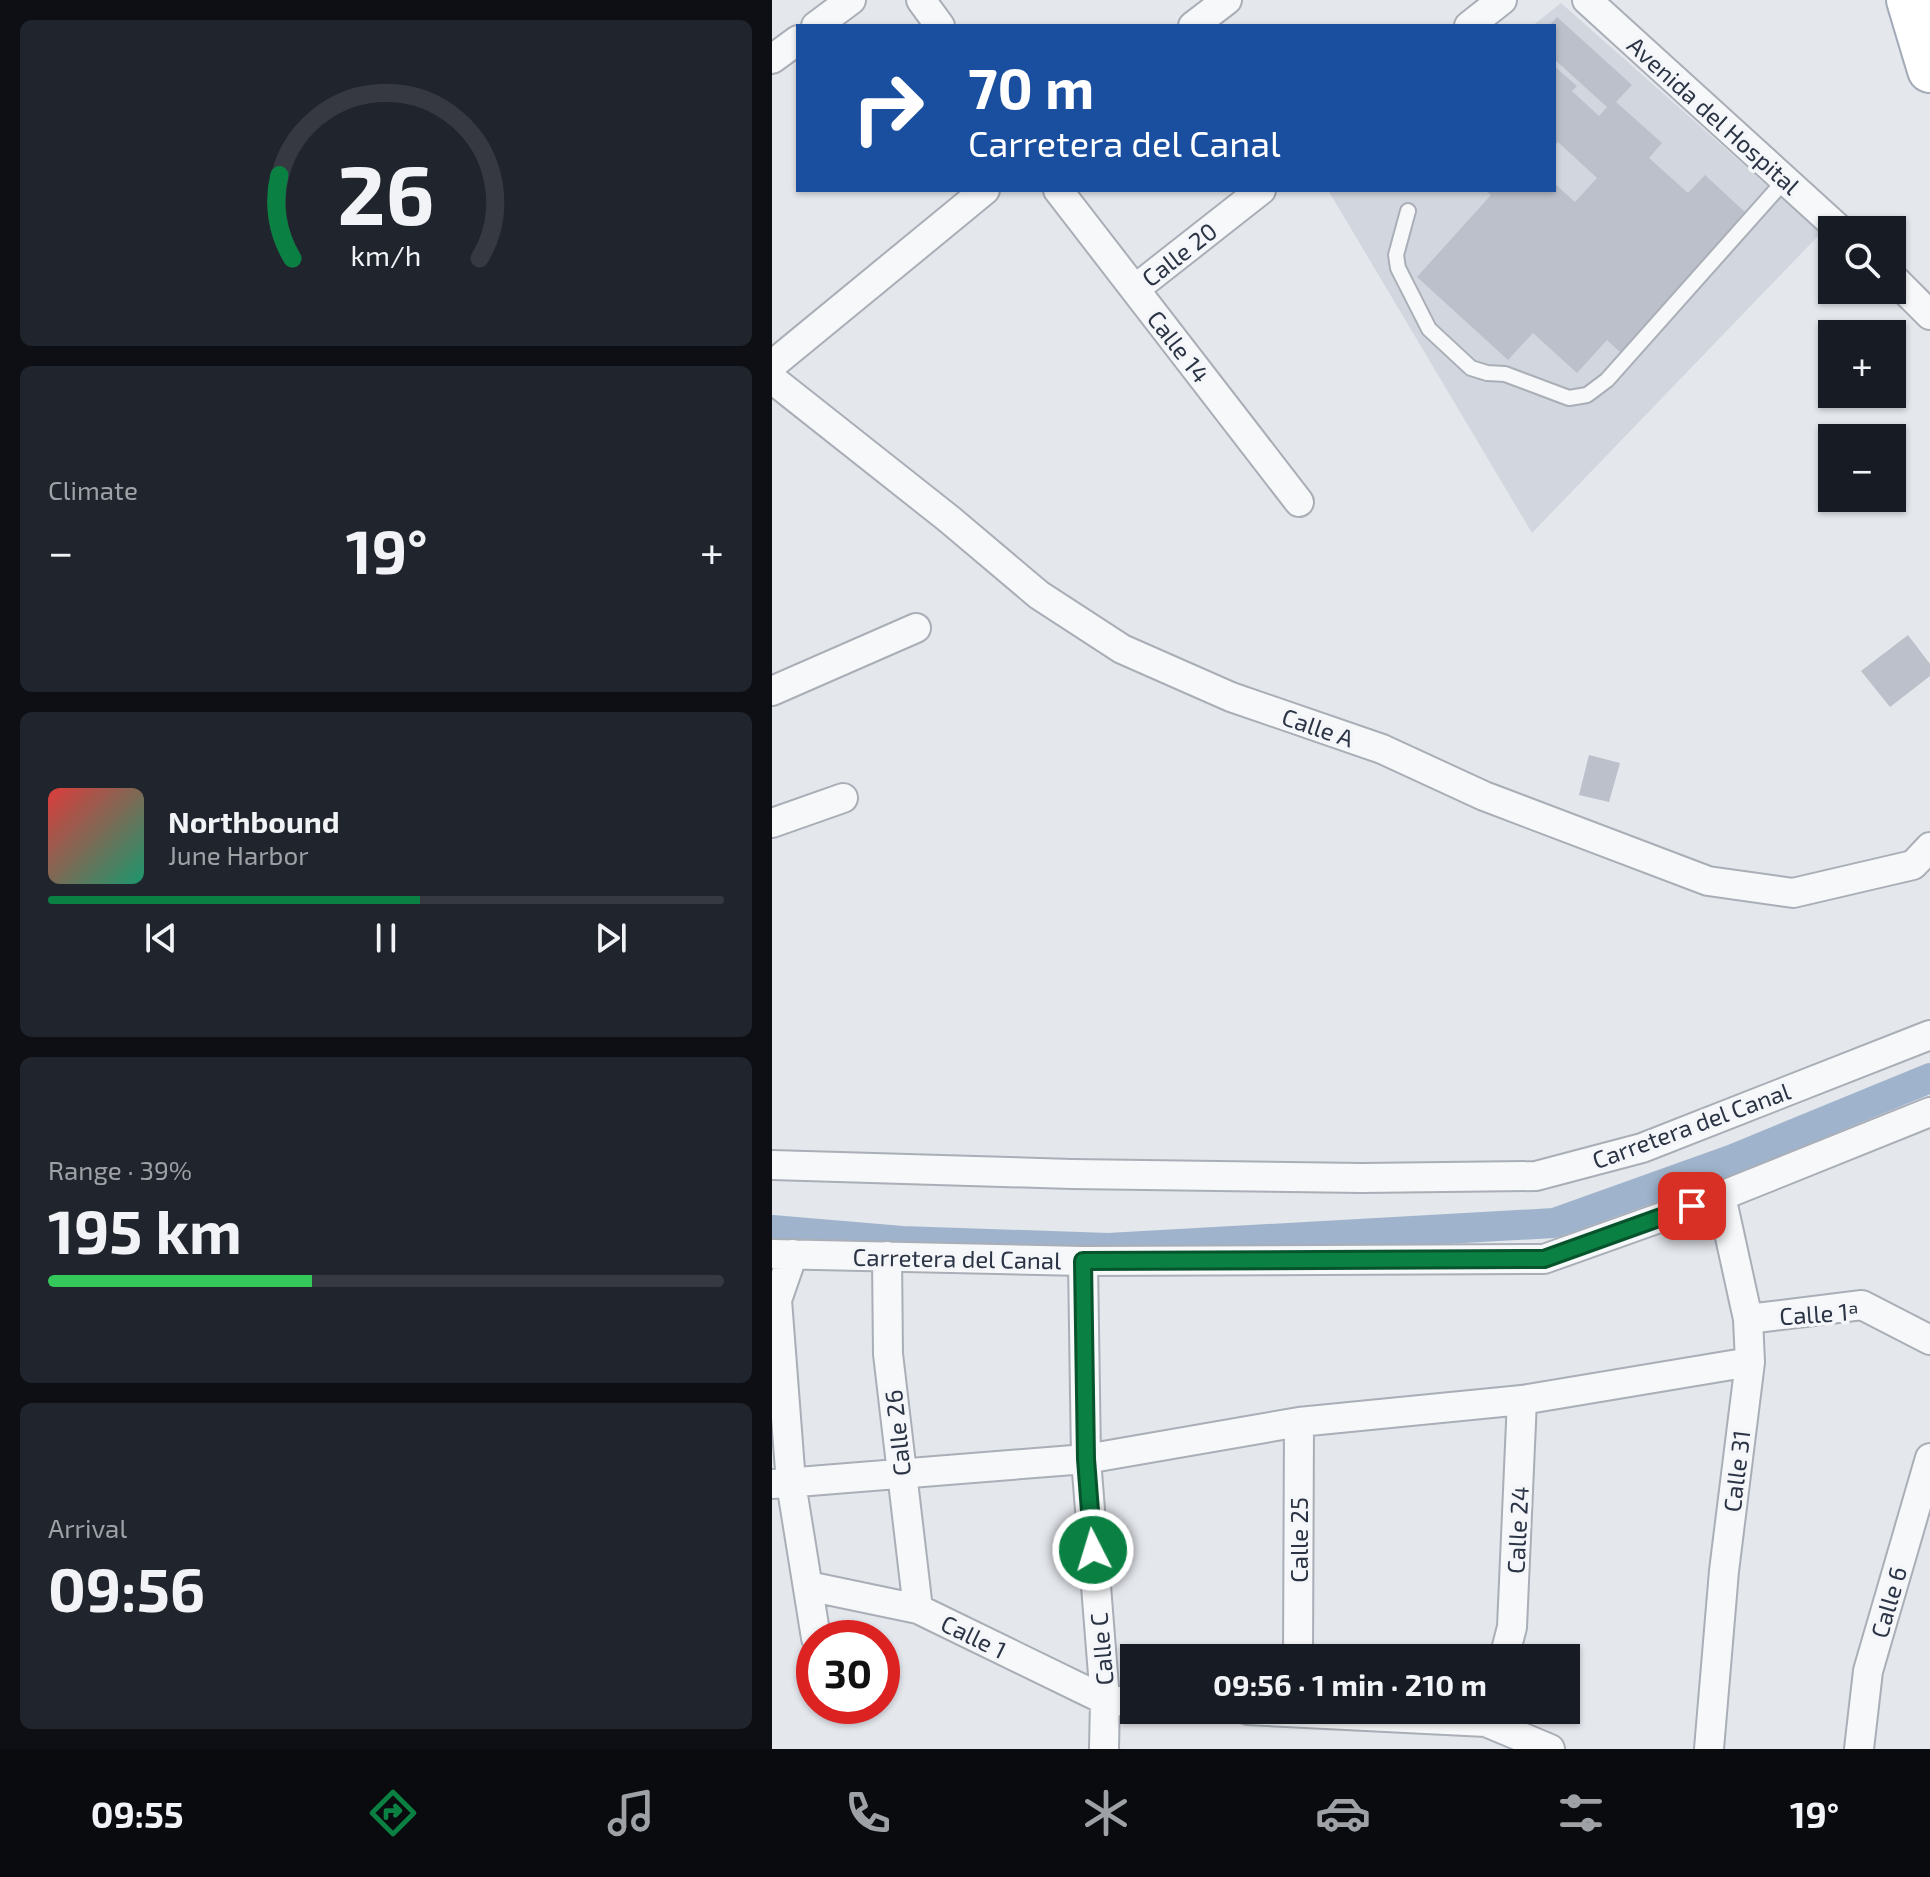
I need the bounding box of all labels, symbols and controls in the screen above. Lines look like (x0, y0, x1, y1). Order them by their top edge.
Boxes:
street label: Avenida del Hospital (1622, 30, 1806, 200)
text: 70 m (968, 53, 1094, 120)
icon: right (836, 56, 940, 160)
text: Carretera del Canal (968, 121, 1281, 164)
text: 26 (337, 141, 435, 241)
street label: Calle 20 (1136, 216, 1222, 292)
map controls (1818, 216, 1906, 512)
button: search (1818, 216, 1906, 304)
text: km/h (351, 237, 421, 272)
street label: Calle 14 (1142, 304, 1216, 388)
button: + (1818, 320, 1906, 408)
button: − (1818, 424, 1906, 512)
text: Climate (48, 474, 138, 505)
text: 19° (346, 514, 428, 586)
text: − (48, 524, 74, 577)
text: + (700, 524, 724, 577)
street label: Calle A (1278, 701, 1358, 753)
text: Northbound (168, 803, 340, 839)
text: June Harbor (168, 839, 309, 870)
icon: previous (139, 916, 183, 960)
icon: pause (364, 916, 408, 960)
icon: next (589, 916, 633, 960)
street label: Carretera del Canal (1588, 1076, 1794, 1174)
text: Range · 39% (48, 1154, 192, 1185)
pin (1658, 1172, 1726, 1240)
icon: arrive (1670, 1184, 1714, 1228)
text: 195 km (48, 1194, 242, 1266)
street label: Carretera del Canal (853, 1242, 1061, 1274)
street label: Calle 1ª (1778, 1296, 1860, 1330)
street label: Calle 26 (878, 1388, 916, 1478)
street label: Calle 31 (1717, 1428, 1755, 1514)
street label: Calle 24 (1500, 1485, 1534, 1575)
street label: Calle 25 (1284, 1497, 1313, 1583)
position arrow (1051, 1508, 1135, 1592)
text: Arrival (48, 1512, 127, 1543)
text: 09:56 (48, 1552, 205, 1624)
street label: Calle 6 (1864, 1563, 1912, 1641)
street label: Calle 1 (937, 1608, 1011, 1664)
street label: Calle C (1083, 1611, 1119, 1687)
speed limit sign: 30 (796, 1620, 900, 1724)
text: 09:56 · 1 min · 210 m (1213, 1666, 1487, 1702)
icon: directions (365, 1785, 421, 1841)
icon: music (603, 1785, 659, 1841)
icon: phone (840, 1785, 896, 1841)
icon: climate (1078, 1785, 1134, 1841)
icon: car (1315, 1785, 1371, 1841)
icon: filters (1553, 1785, 1609, 1841)
text: 09:55 (91, 1792, 184, 1835)
text: 19° (1790, 1792, 1839, 1835)

